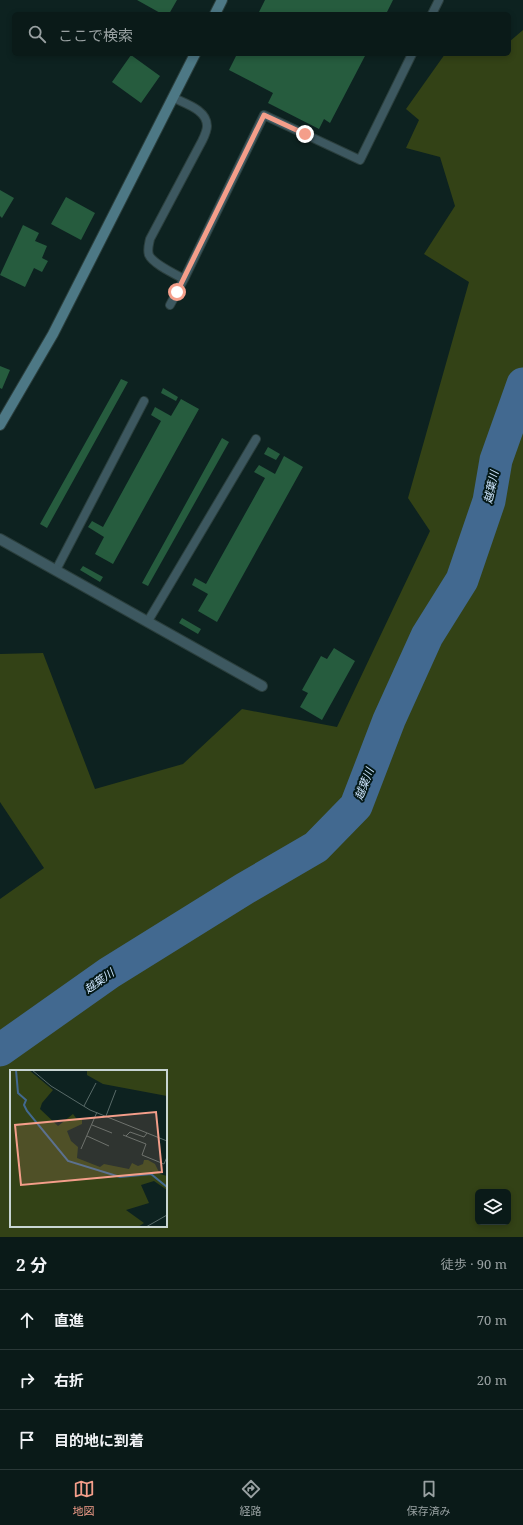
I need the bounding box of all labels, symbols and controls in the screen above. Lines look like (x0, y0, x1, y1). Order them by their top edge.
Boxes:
search box (12, 12, 511, 56)
icon: search (26, 23, 48, 45)
text: ここで検索 (58, 25, 133, 45)
route end (296, 125, 314, 143)
route start (168, 283, 186, 301)
water label: 越葉川 (480, 468, 501, 505)
water label: 越葉川 (351, 765, 377, 802)
water label: 越葉川 (81, 964, 117, 996)
inset map (10, 1070, 167, 1227)
map controls (475, 1189, 511, 1225)
button: layers (475, 1189, 511, 1225)
text: 2 分 (16, 1253, 47, 1276)
text: 徒歩 · 90 m (441, 1255, 507, 1273)
icon: ahead (16, 1309, 38, 1331)
text: 直進 (54, 1310, 84, 1330)
text: 70 m (477, 1311, 507, 1329)
icon: right (16, 1369, 38, 1391)
text: 右折 (54, 1370, 84, 1390)
text: 20 m (477, 1371, 507, 1389)
icon: arrive (16, 1429, 38, 1451)
text: 目的地に到着 (54, 1430, 144, 1450)
tab: 地図 (73, 1478, 95, 1518)
tab: 経路 (240, 1478, 262, 1518)
tab: 保存済み (407, 1478, 451, 1518)

